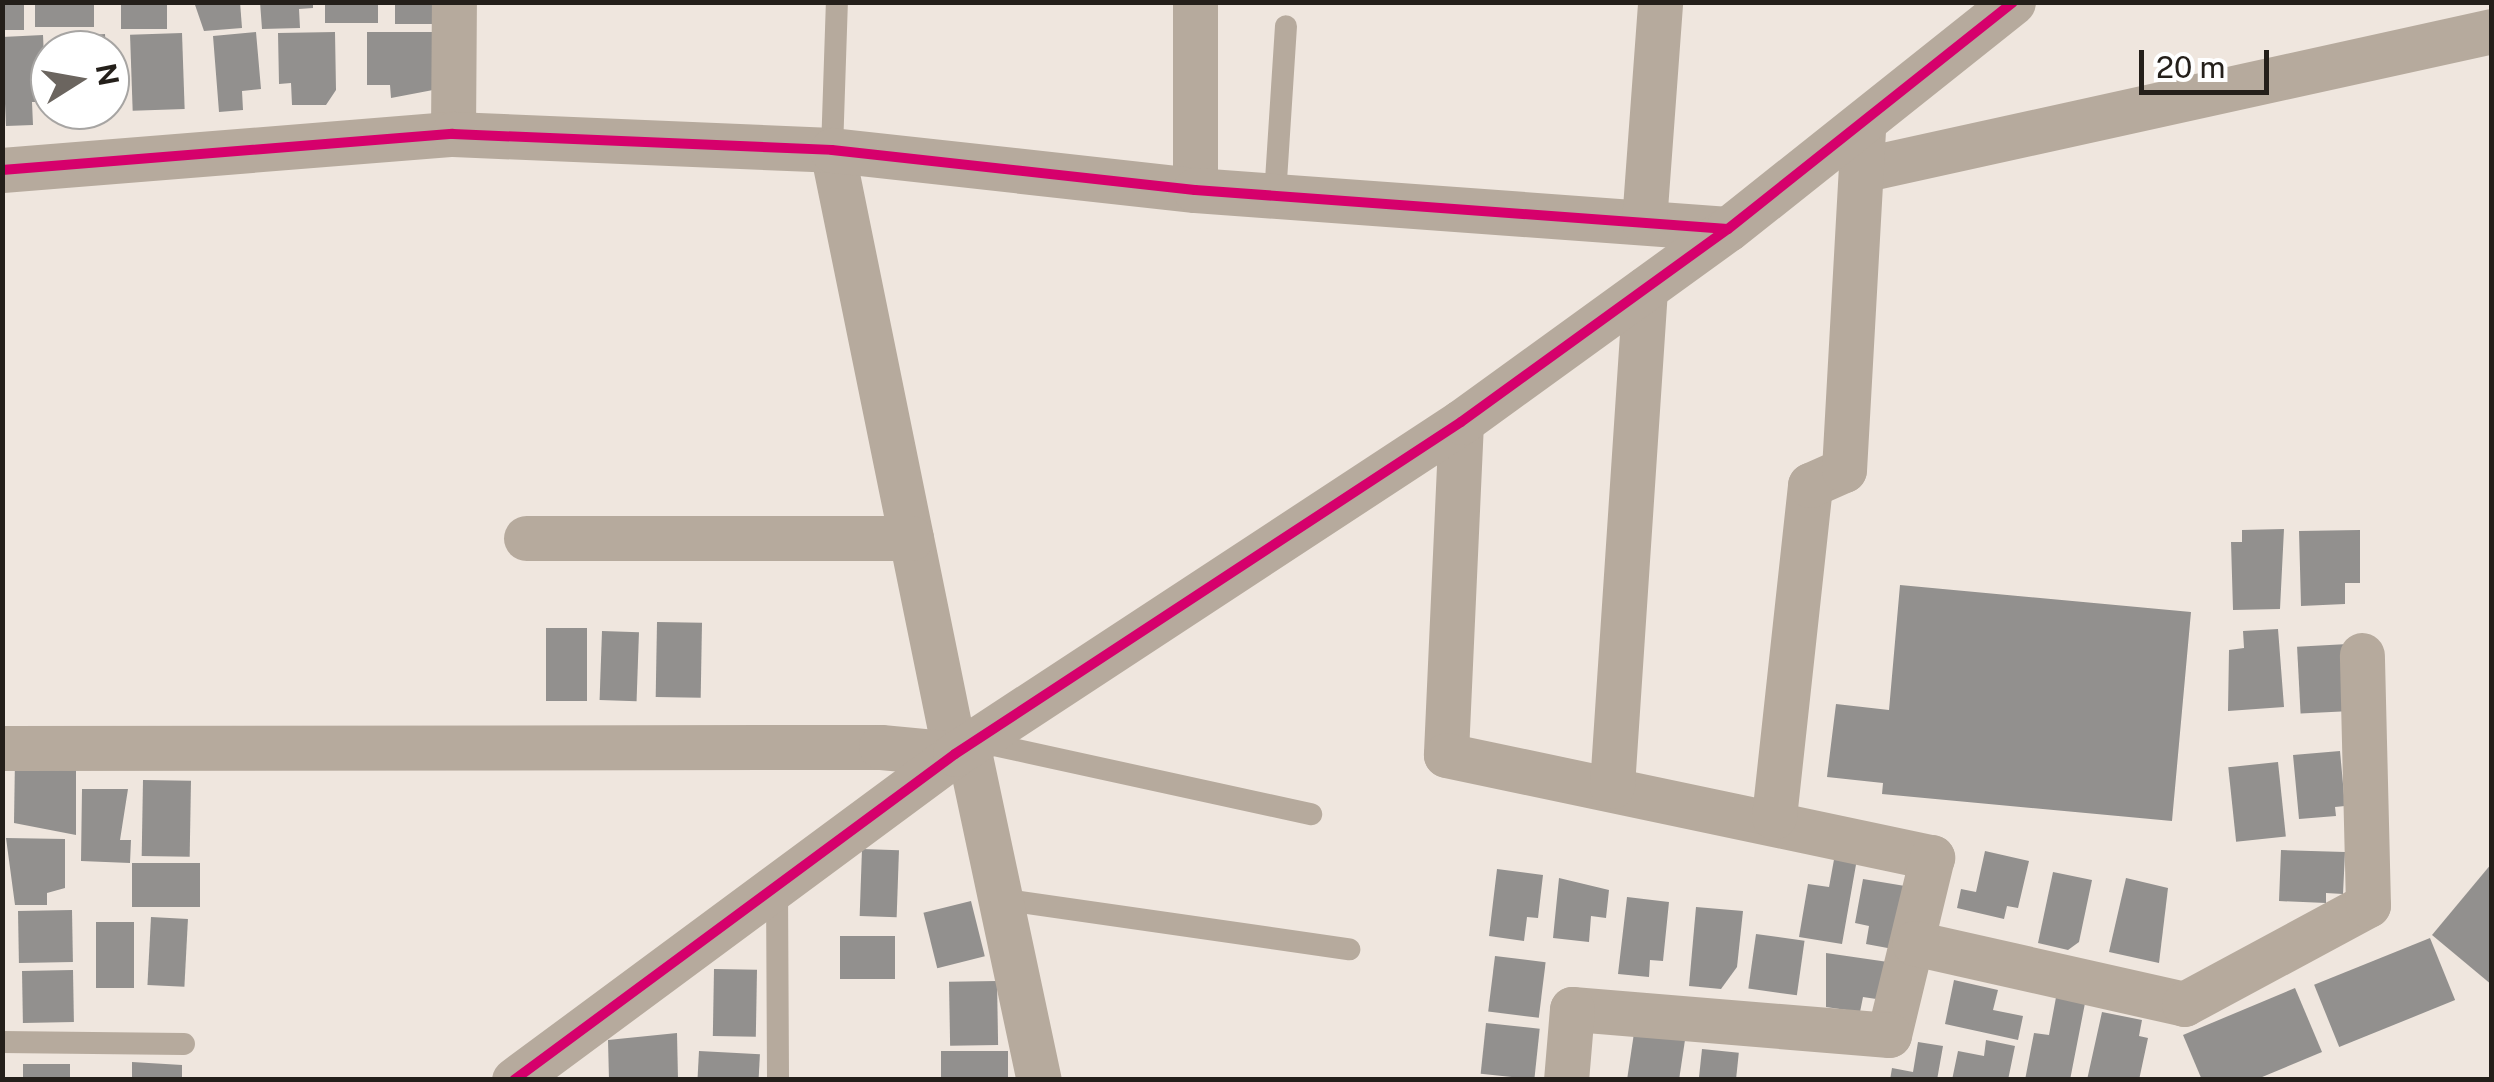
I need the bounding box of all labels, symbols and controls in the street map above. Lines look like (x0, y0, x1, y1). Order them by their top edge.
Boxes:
north arrow (30, 30, 130, 130)
scale bar (2144, 30, 2274, 92)
text: 20 m (2156, 49, 2225, 85)
text: N (90, 61, 126, 88)

